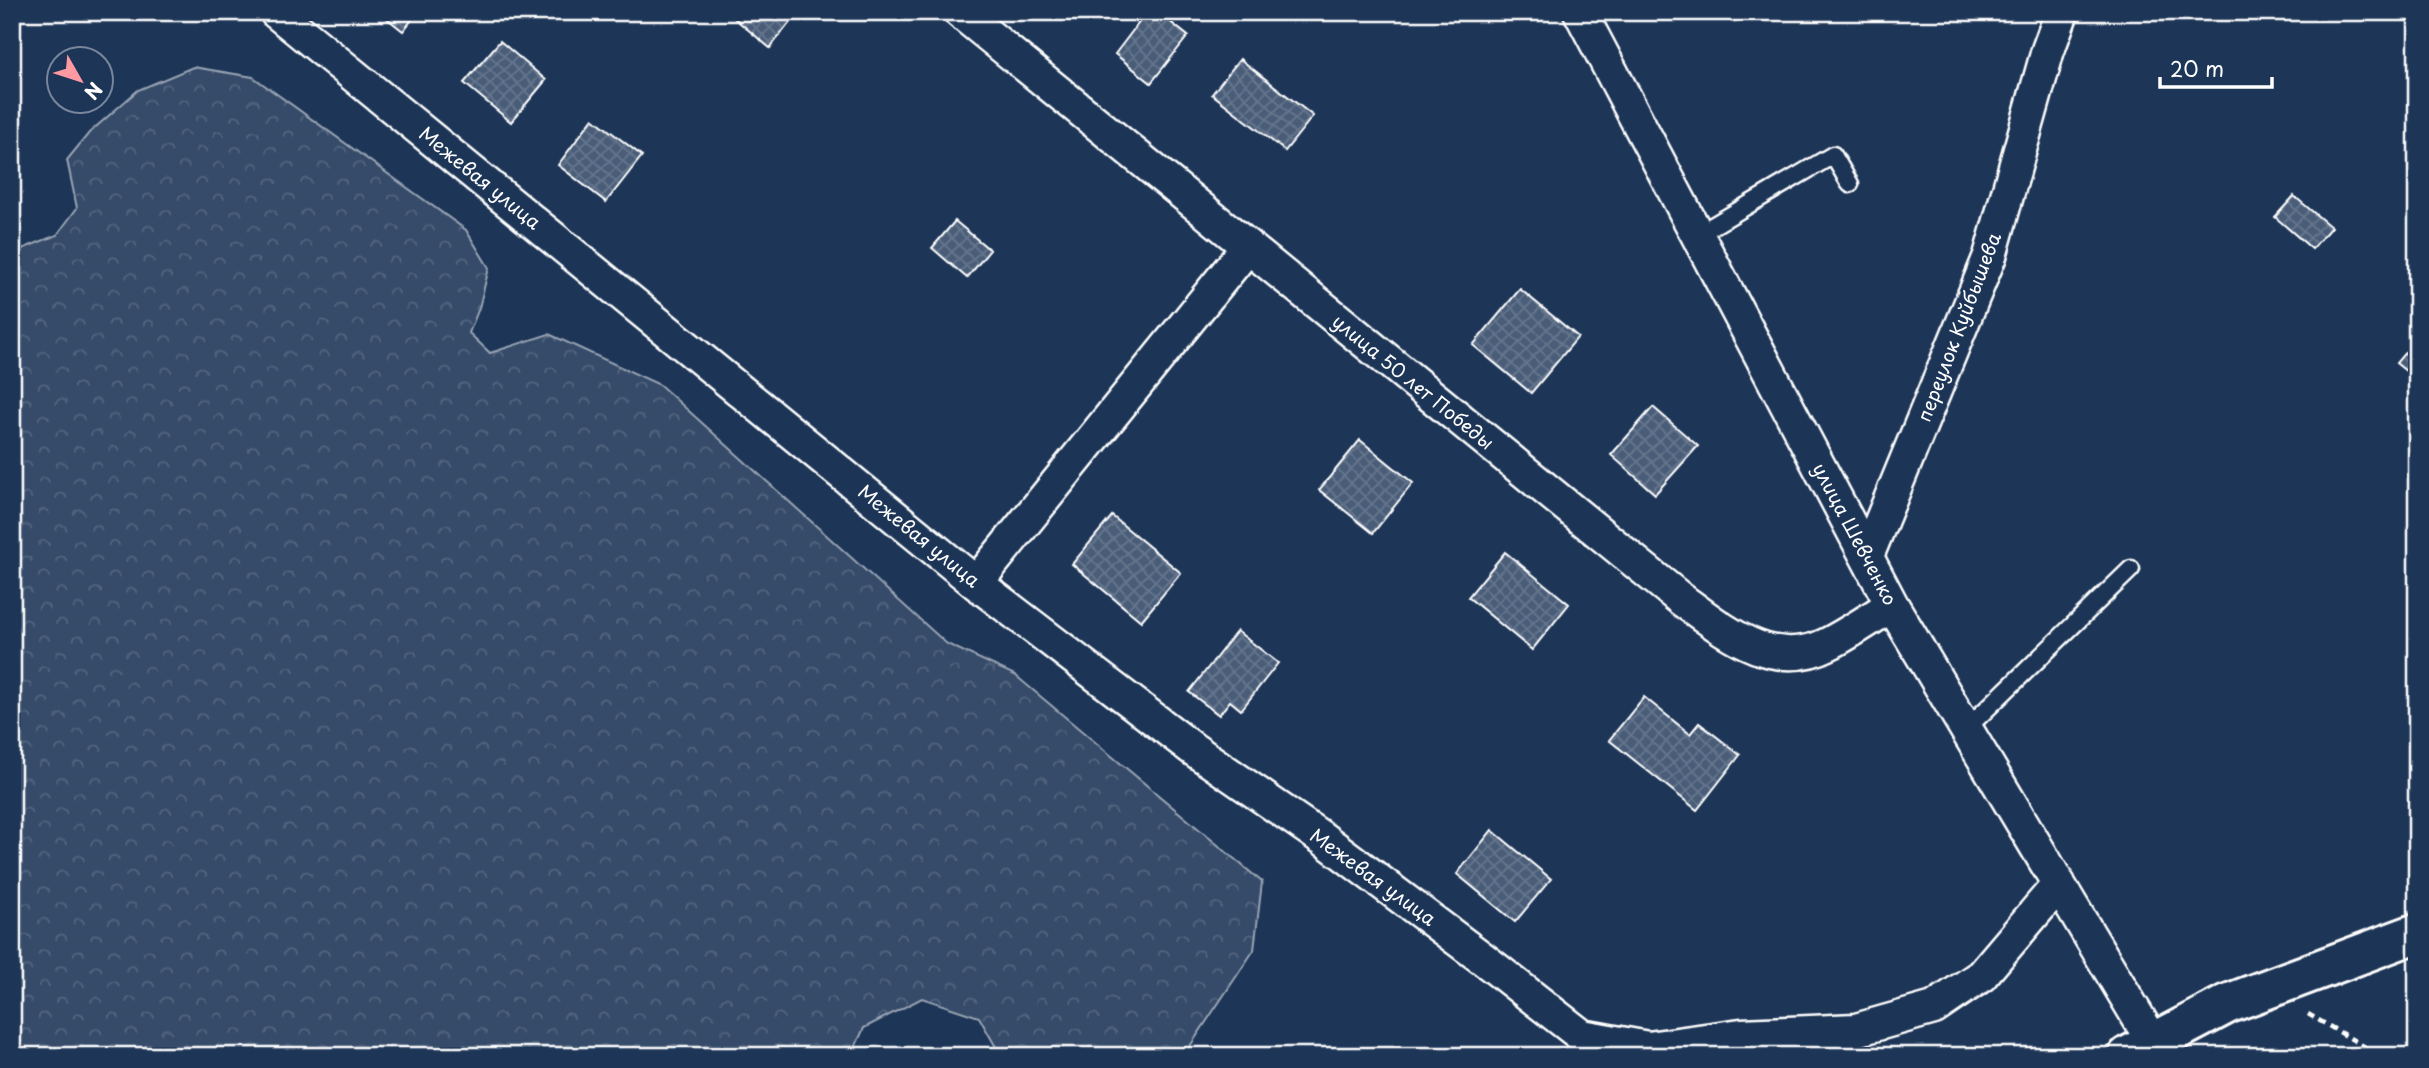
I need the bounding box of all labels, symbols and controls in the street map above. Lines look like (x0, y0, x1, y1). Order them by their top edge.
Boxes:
north arrow (46, 46, 116, 116)
scale bar (2160, 46, 2272, 90)
text: 20 m (2170, 52, 2224, 84)
text: N (78, 77, 110, 106)
street label: Межевая улица (414, 119, 548, 235)
street label: переулок Куйбышева (1909, 228, 2007, 425)
street label: улица 50 лет Победы (1327, 307, 1501, 455)
street label: улица Шевченко (1807, 457, 1905, 610)
street label: Межевая улица (853, 477, 987, 593)
street label: Межевая улица (1305, 821, 1442, 932)

